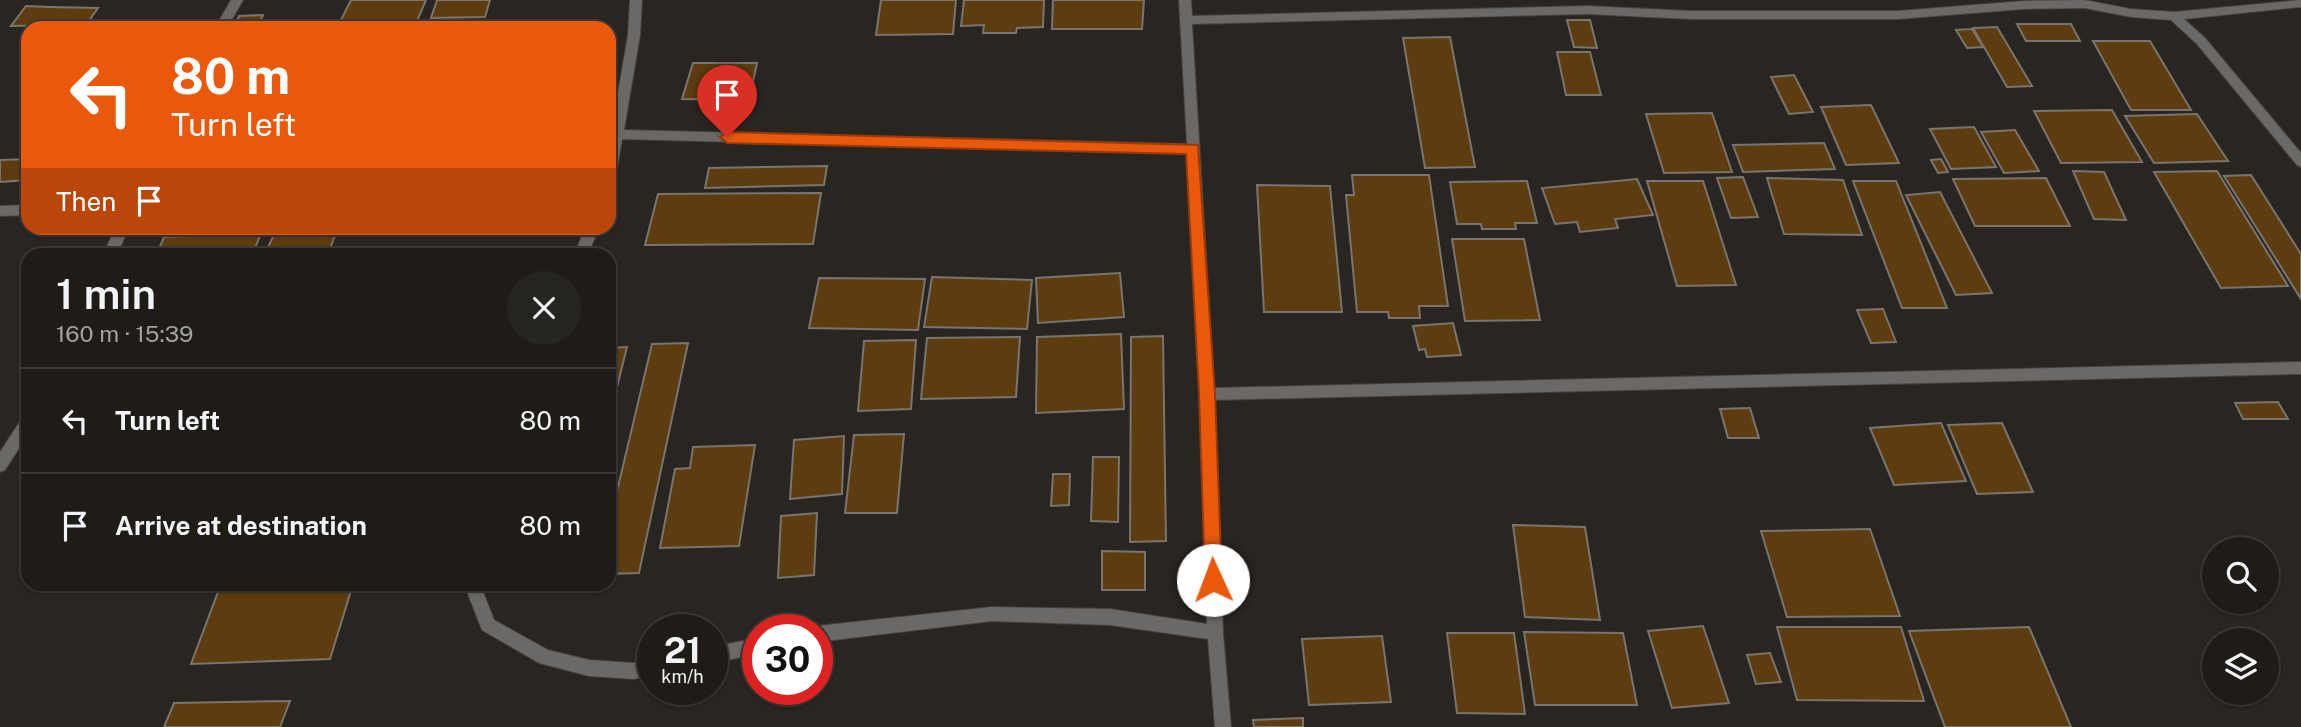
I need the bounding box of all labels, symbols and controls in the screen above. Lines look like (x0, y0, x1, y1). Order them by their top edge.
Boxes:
text: 80 m (171, 47, 290, 105)
icon: left (56, 49, 147, 140)
pin (697, 65, 757, 137)
icon: arrive (708, 76, 746, 114)
text: Turn left (171, 106, 296, 143)
icon: arrive (130, 182, 168, 220)
text: Then (56, 186, 116, 217)
text: 1 min (56, 269, 156, 318)
button: close (507, 271, 581, 345)
text: 160 m · 15:39 (56, 320, 193, 347)
icon: left (56, 402, 94, 440)
text: Turn left (115, 405, 220, 436)
text: 80 m (520, 405, 581, 436)
icon: arrive (56, 507, 94, 545)
text: Arrive at destination (115, 510, 367, 541)
text: 80 m (520, 510, 581, 541)
map controls (2202, 537, 2279, 705)
button: search (2202, 537, 2279, 614)
position arrow (1176, 543, 1250, 617)
speed limit sign: 30 (742, 614, 833, 705)
button: layers (2202, 628, 2279, 705)
text: 21 (664, 630, 701, 671)
text: km/h (661, 666, 704, 687)

